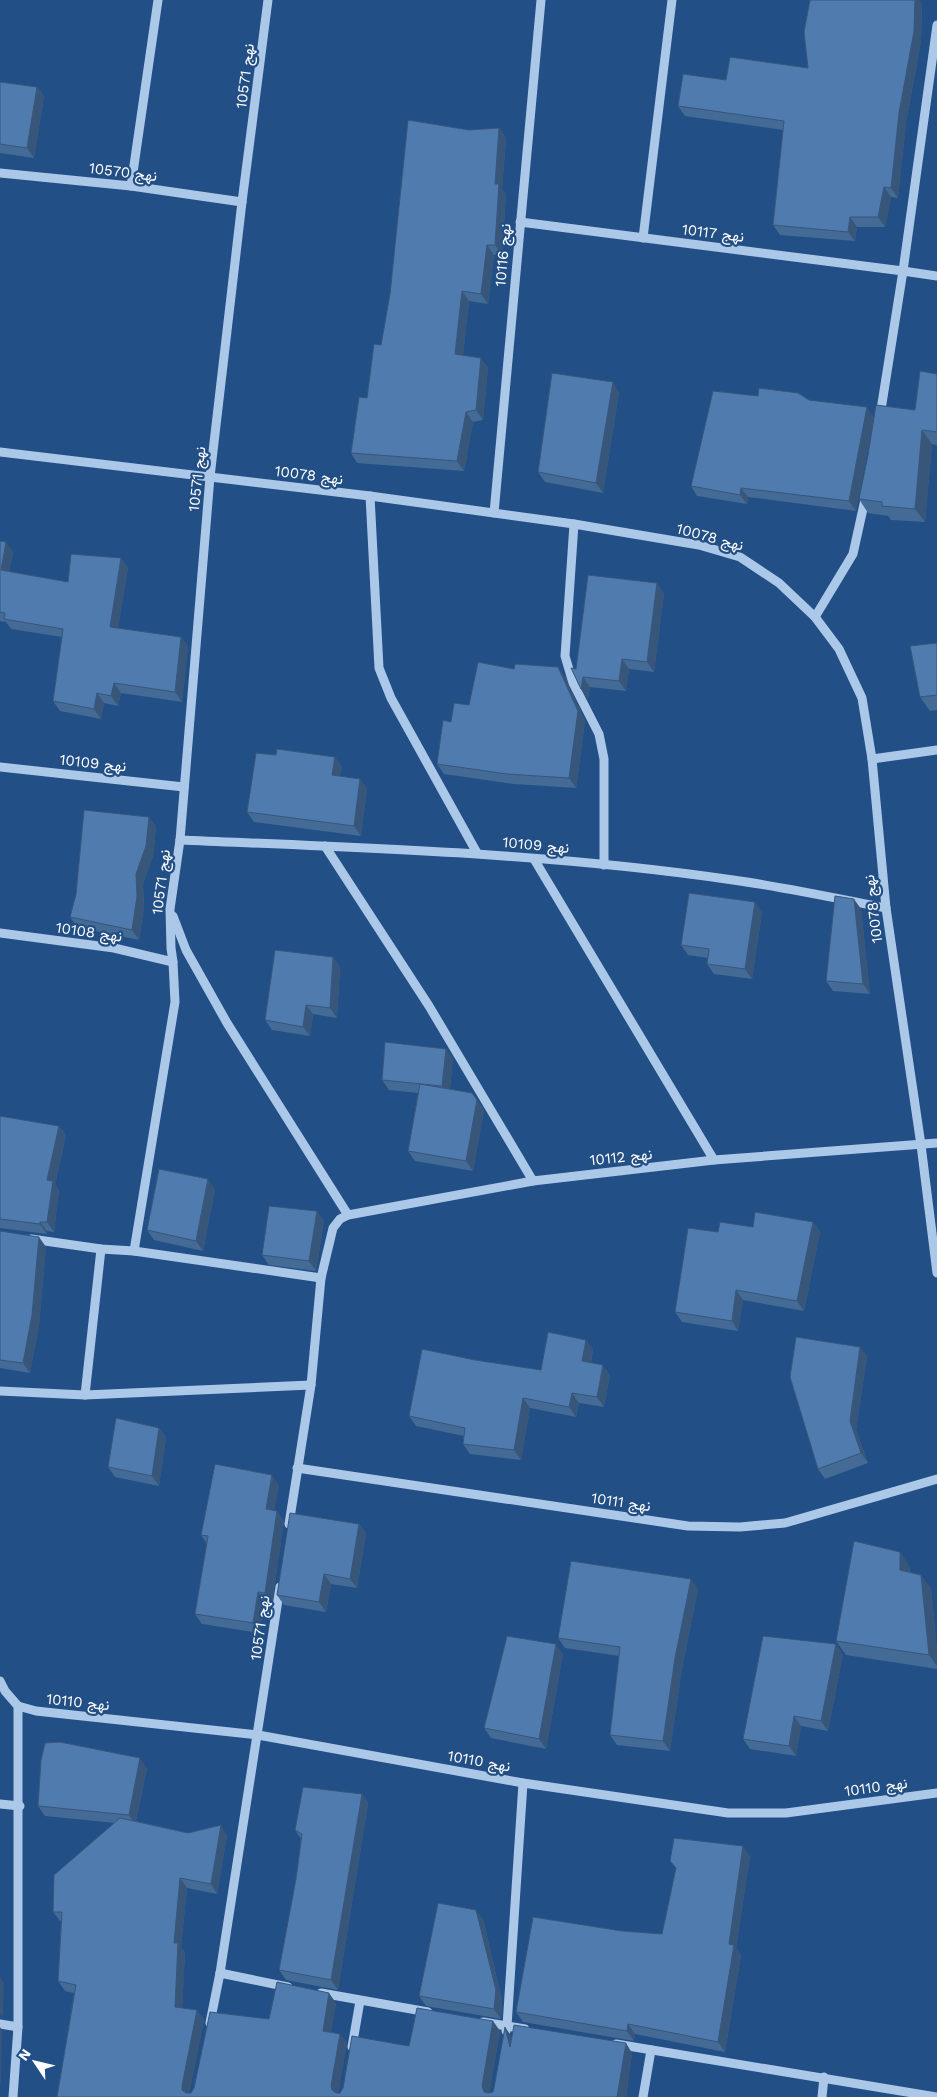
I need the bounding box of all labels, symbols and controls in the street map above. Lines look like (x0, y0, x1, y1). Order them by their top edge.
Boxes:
street label: نهج 10571 (232, 42, 260, 110)
street label: نهج 10570 (88, 159, 158, 187)
street label: نهج 10117 (681, 220, 745, 248)
street label: نهج 10116 (491, 223, 517, 287)
street label: نهج 10571 (185, 446, 211, 513)
street label: نهج 10078 (274, 462, 344, 490)
street label: نهج 10078 (674, 519, 746, 557)
street label: نهج 10109 (59, 751, 127, 777)
street label: نهج 10109 (502, 833, 570, 859)
street label: نهج 10571 (148, 848, 176, 916)
street label: نهج 10078 (860, 874, 888, 944)
street label: نهج 10108 (54, 918, 123, 948)
street label: نهج 10112 (589, 1145, 653, 1171)
street label: نهج 10111 (590, 1489, 652, 1517)
street label: نهج 10571 (247, 1594, 275, 1662)
street label: نهج 10110 (45, 1690, 110, 1716)
street label: نهج 10110 (446, 1747, 512, 1777)
street label: نهج 10110 (843, 1774, 909, 1802)
north arrow (10, 2037, 60, 2087)
text: N (15, 2046, 34, 2063)

